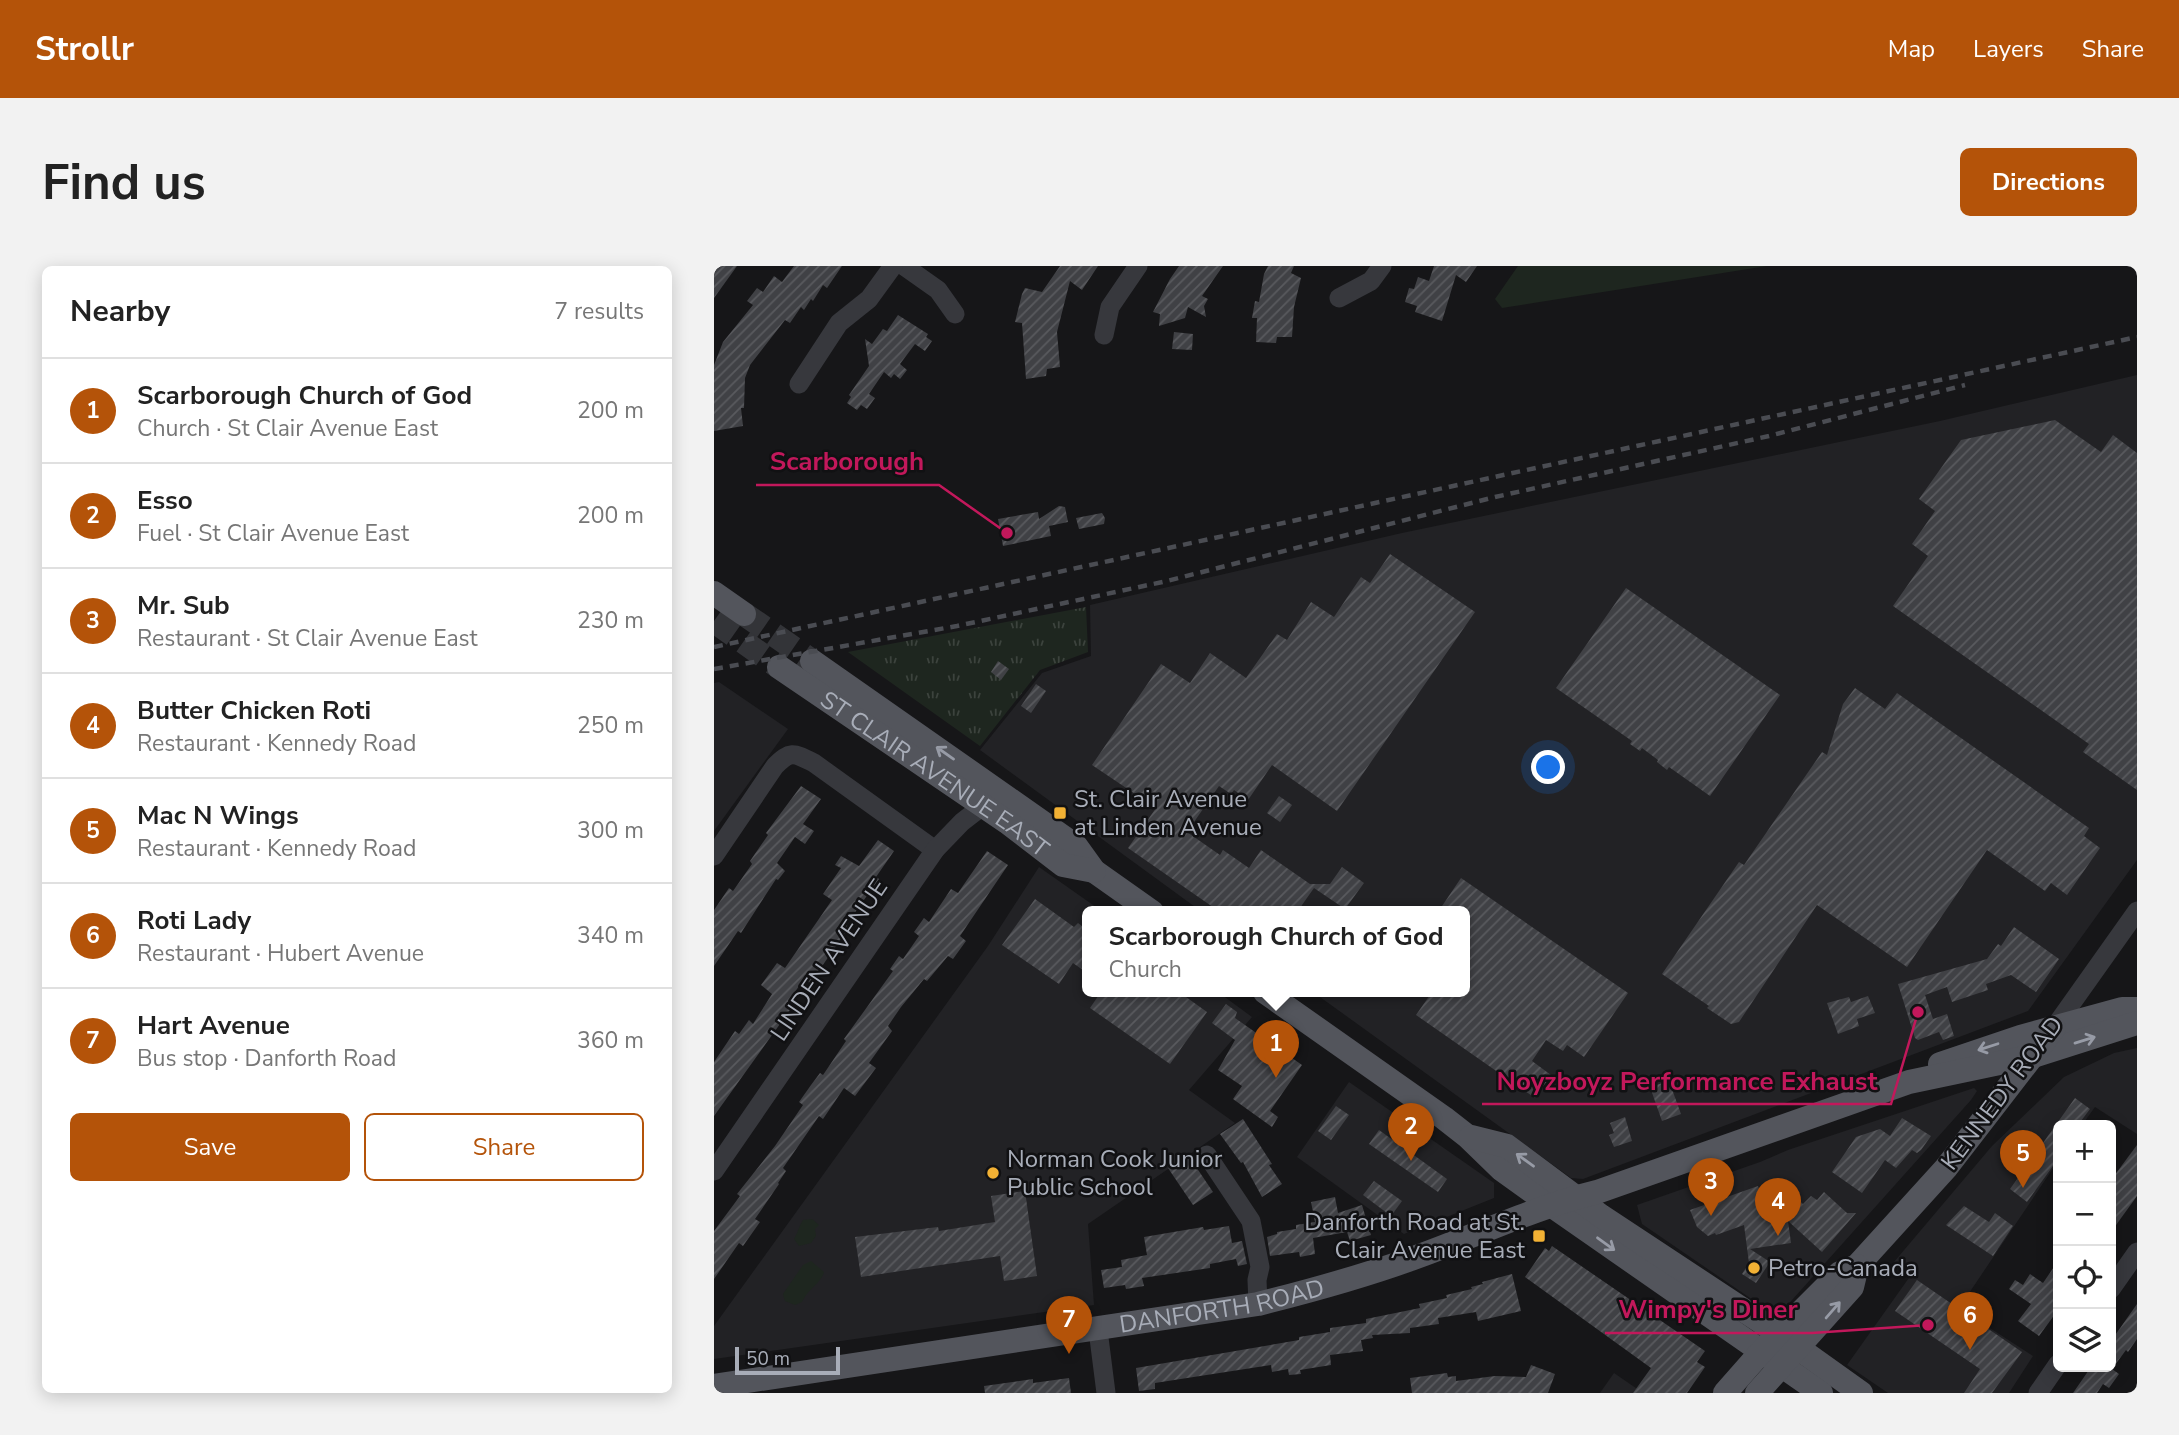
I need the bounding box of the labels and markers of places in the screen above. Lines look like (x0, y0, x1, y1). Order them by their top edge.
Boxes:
callout: Scarborough (756, 438, 939, 485)
place label: St. Clair Avenue at Linden Avenue (1074, 783, 1262, 843)
marker: St. Clair Avenue at Linden Avenue (1052, 805, 1068, 821)
pin: 1 (1253, 1020, 1299, 1078)
callout: Noyzboyz Performance Exhaust (1482, 1057, 1891, 1104)
pin: 2 (1388, 1103, 1434, 1161)
pin: 5 (2000, 1130, 2046, 1188)
place label: Norman Cook Junior Public School (1007, 1143, 1223, 1203)
pin: 3 (1688, 1158, 1734, 1216)
marker: Norman Cook Junior Public School (985, 1165, 1001, 1181)
pin: 4 (1755, 1178, 1801, 1236)
place label: Danforth Road at St. Clair Avenue East (1304, 1206, 1526, 1266)
marker: Danforth Road at St. Clair Avenue East (1531, 1228, 1547, 1244)
place label: Petro-Canada (1768, 1252, 1918, 1284)
marker: Petro-Canada (1746, 1260, 1762, 1276)
callout: Wimpy's Diner (1605, 1286, 1812, 1333)
pin: 6 (1947, 1292, 1993, 1350)
pin: 7 (1046, 1296, 1092, 1354)

